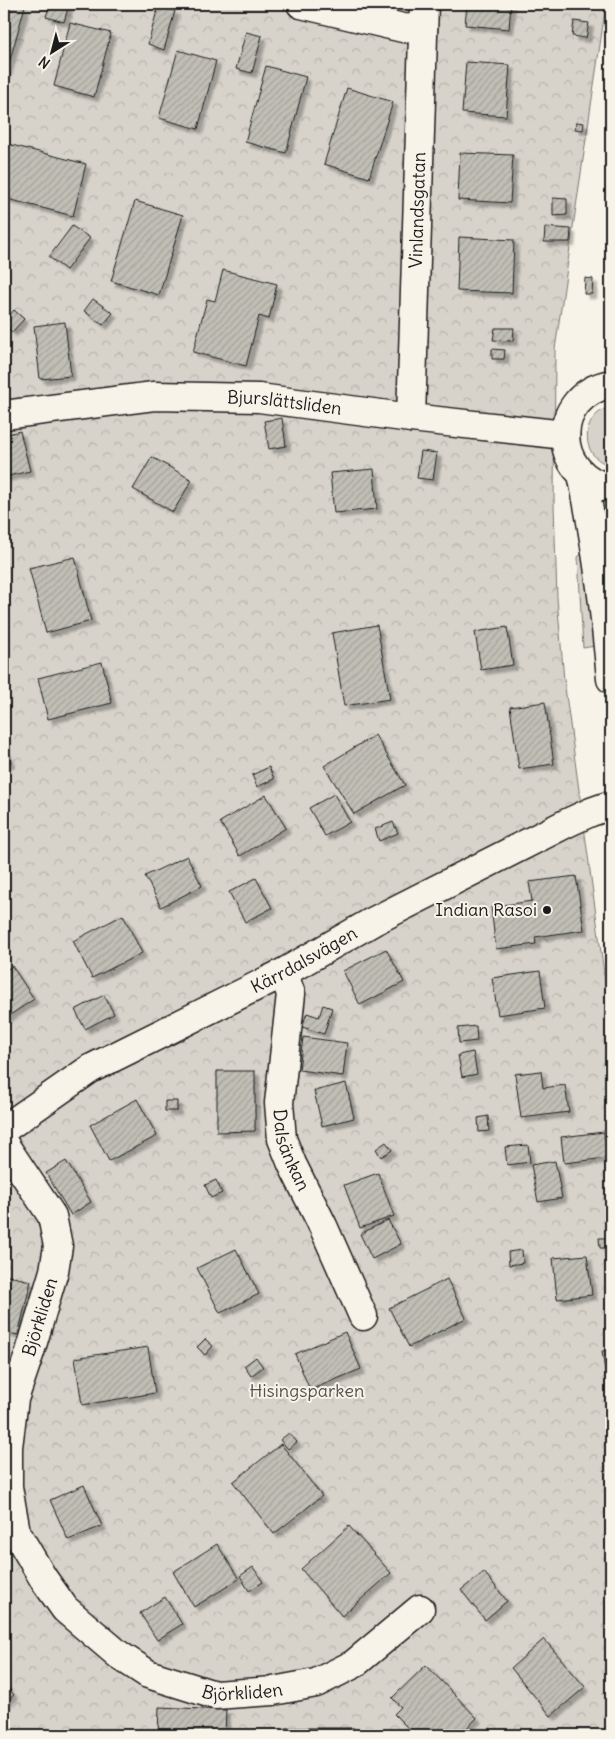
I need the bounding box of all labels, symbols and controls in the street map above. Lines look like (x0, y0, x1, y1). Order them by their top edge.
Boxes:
north arrow (28, 28, 78, 78)
text: N (35, 52, 54, 73)
street label: Vinlandsgatan (404, 152, 430, 269)
street label: Bjurslättsliden (227, 385, 343, 420)
place label: Indian Rasoi (435, 898, 537, 921)
marker: Indian Rasoi (541, 904, 553, 916)
street label: Kärrdalsvägen (247, 921, 361, 998)
street label: Dalsänkan (269, 1108, 316, 1195)
street label: Björkliden (17, 1275, 62, 1359)
park label: Hisingsparken (250, 1379, 364, 1402)
street label: Björkliden (199, 1677, 284, 1706)

